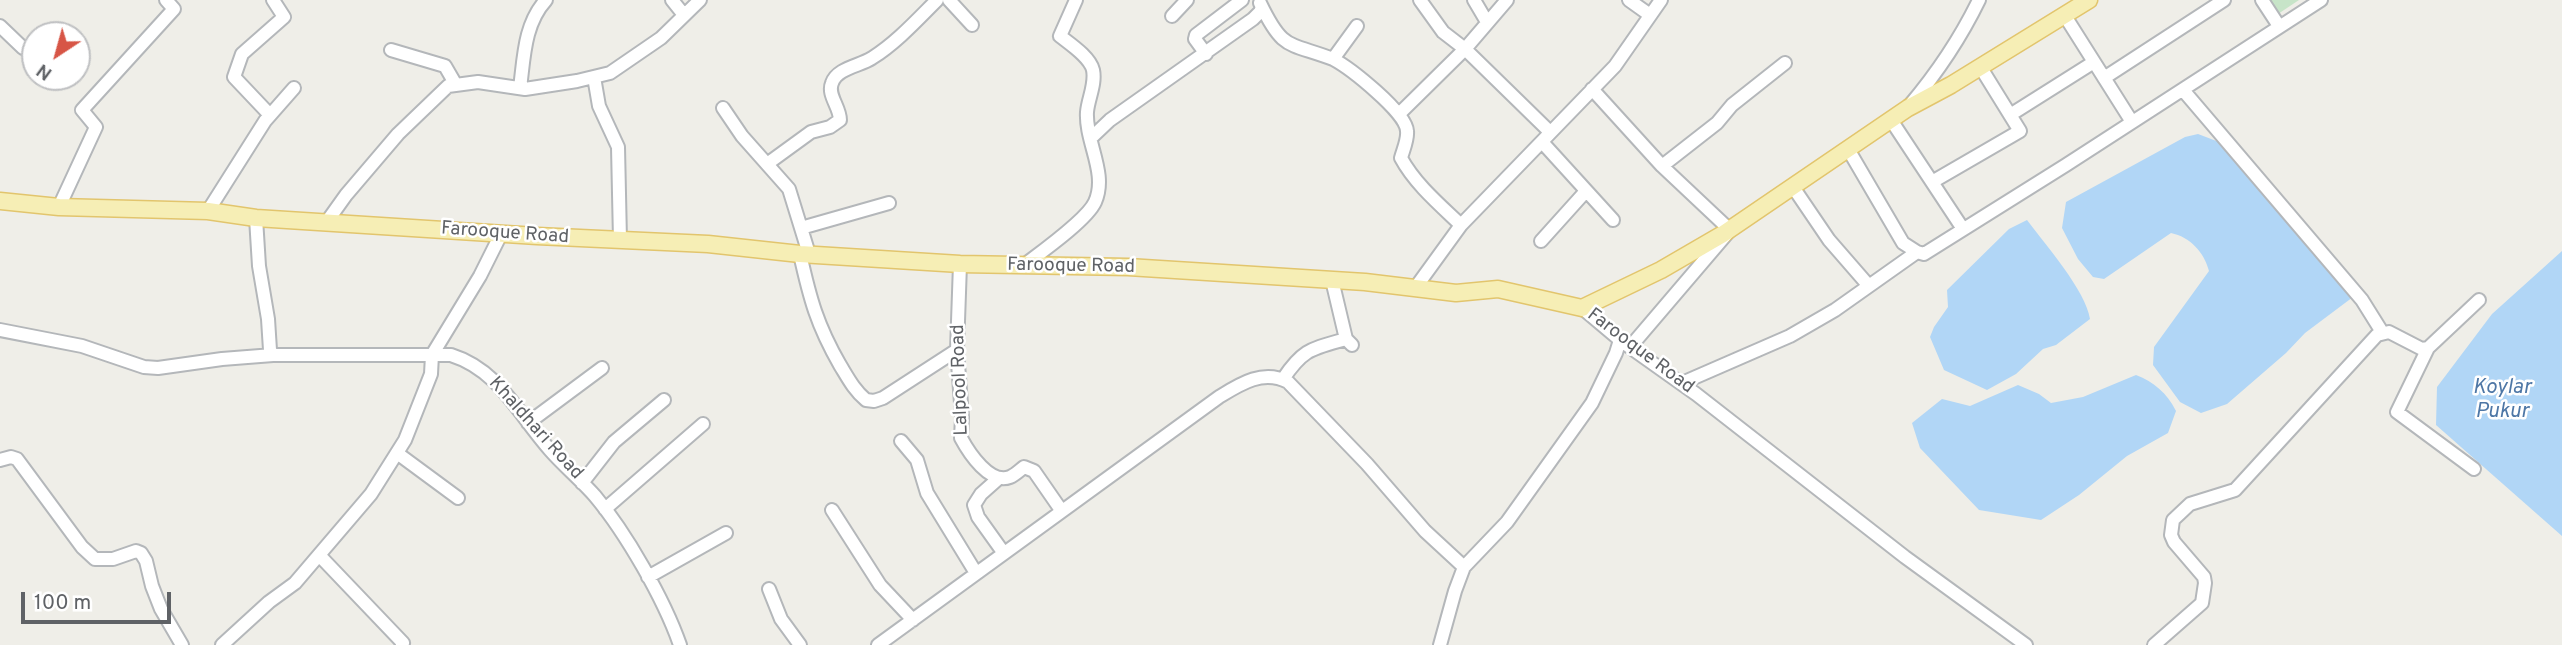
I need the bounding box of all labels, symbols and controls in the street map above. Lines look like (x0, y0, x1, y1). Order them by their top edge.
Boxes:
north arrow (21, 21, 91, 91)
text: N (32, 58, 57, 85)
street label: Farooque Road (440, 218, 570, 250)
street label: Farooque Road (1007, 254, 1135, 280)
street label: Farooque Road (1582, 304, 1698, 400)
street label: Lalpool Road (948, 324, 974, 436)
street label: Khaldhari Road (483, 373, 587, 485)
water label: Koylar Pukur (2473, 376, 2531, 426)
scale bar (24, 578, 175, 622)
text: 100 m (34, 590, 91, 617)

